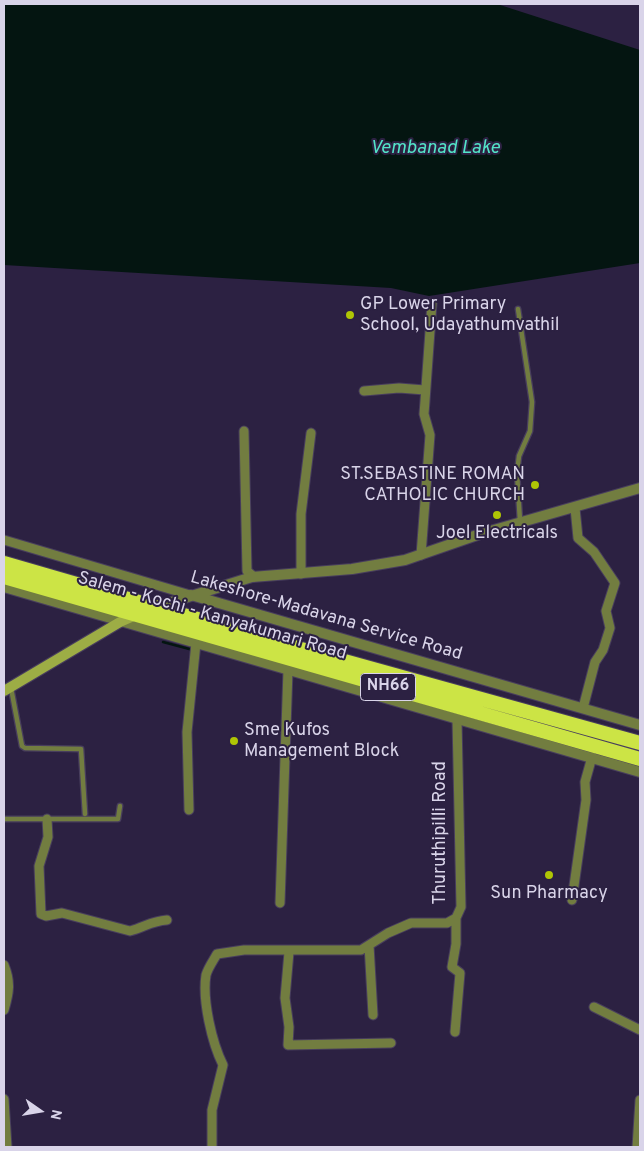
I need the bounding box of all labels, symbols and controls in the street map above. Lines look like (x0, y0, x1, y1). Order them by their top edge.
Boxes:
water label: Vembanad Lake (370, 138, 500, 160)
place label: GP Lower Primary School, Udayathumvathil (360, 294, 560, 336)
marker: GP Lower Primary School, Udayathumvathil (344, 309, 356, 321)
place label: ST.SEBASTINE ROMAN CATHOLIC CHURCH (340, 464, 525, 506)
marker: ST.SEBASTINE ROMAN CATHOLIC CHURCH (529, 479, 541, 491)
marker: Joel Electricals (491, 509, 503, 521)
place label: Joel Electricals (436, 523, 558, 545)
street label: Salem - Kochi - Kanyakumari Road (75, 568, 349, 666)
street label: Lakeshore-Madavana Service Road (188, 568, 464, 666)
road number: NH66 (360, 674, 416, 700)
place label: Sme Kufos Management Block (244, 720, 399, 762)
marker: Sme Kufos Management Block (228, 735, 240, 747)
street label: Thuruthipilli Road (430, 761, 452, 905)
marker: Sun Pharmacy (543, 869, 555, 881)
place label: Sun Pharmacy (490, 883, 608, 905)
north arrow (15, 1086, 65, 1136)
text: N (46, 1108, 65, 1121)

